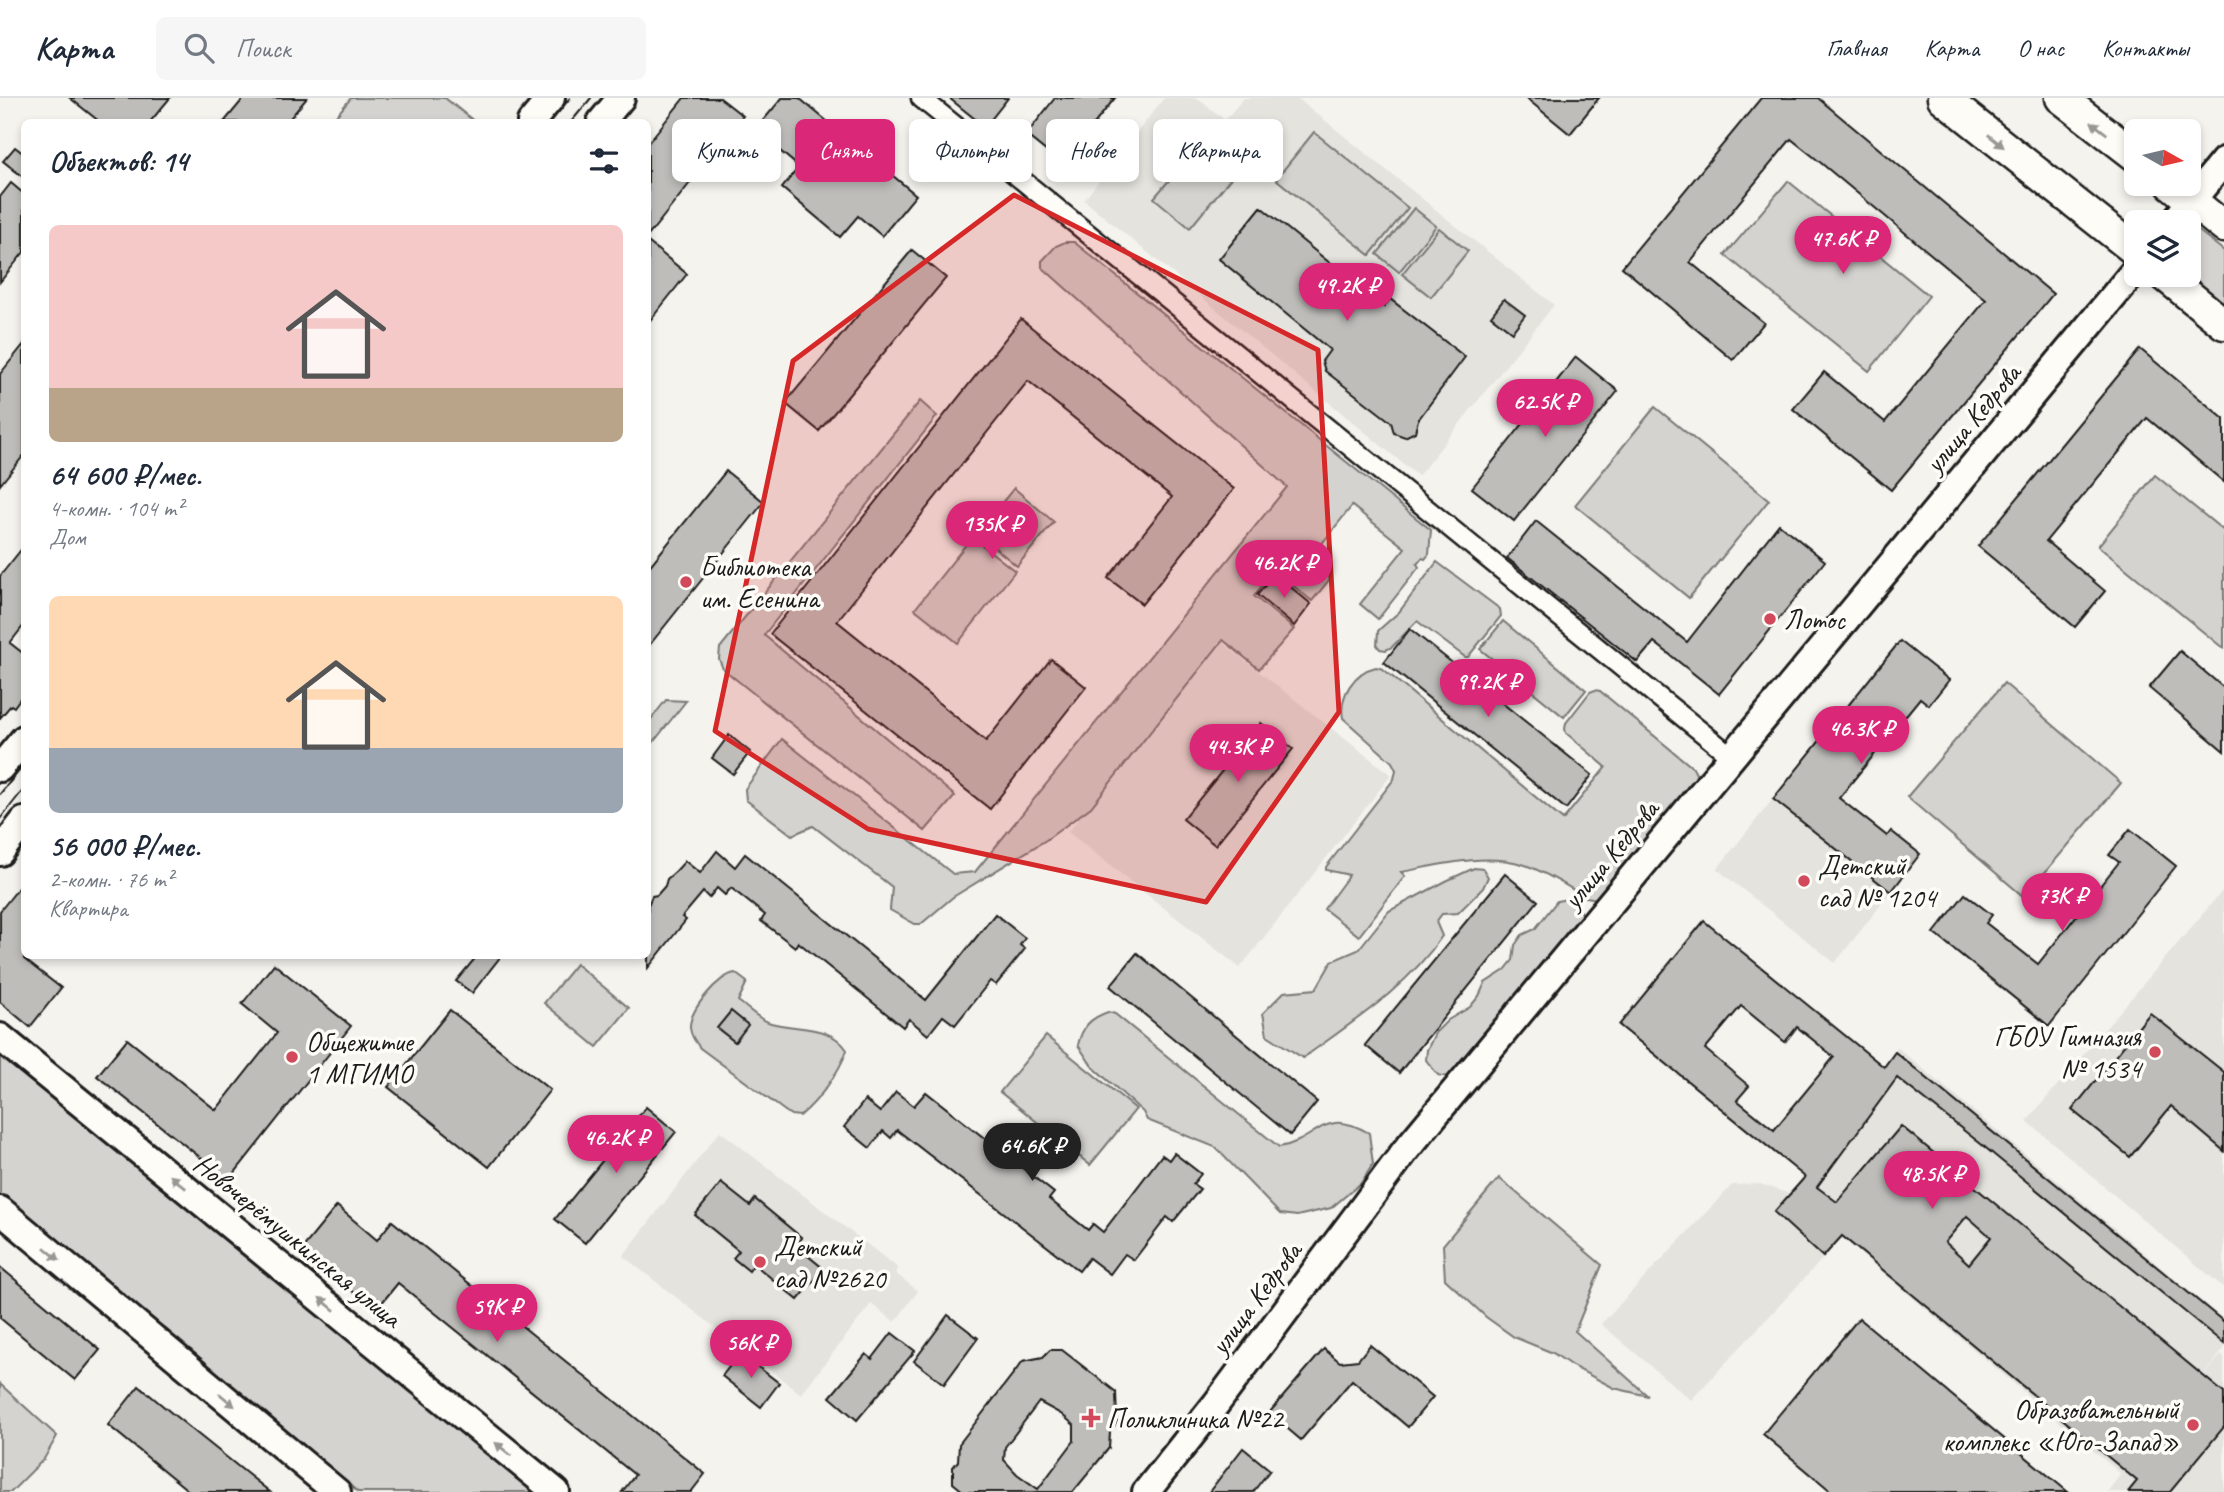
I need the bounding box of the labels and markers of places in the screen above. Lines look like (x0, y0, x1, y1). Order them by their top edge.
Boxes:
pin: 47.6K ₽ (1778, 216, 1908, 276)
pin: 49.2K ₽ (1282, 264, 1412, 323)
pin: 62.5K ₽ (1480, 380, 1610, 439)
pin: 135K ₽ (935, 502, 1049, 561)
pin: 46.2K ₽ (1219, 540, 1349, 600)
place label: Библиотека им. Есенина (700, 549, 821, 616)
marker: Библиотека им. Есенина (678, 574, 694, 590)
place label: Лотос (1784, 602, 1846, 637)
marker: Лотос (1762, 611, 1778, 627)
pin: 99.2K ₽ (1423, 660, 1553, 719)
pin: 46.3K ₽ (1796, 706, 1926, 766)
pin: 44.3K ₽ (1173, 724, 1303, 784)
place label: Детский сад № 1204 (1818, 848, 1939, 915)
marker: Детский сад № 1204 (1796, 873, 1812, 889)
pin: 73K ₽ (2013, 874, 2111, 933)
place label: ГБОУ Гимназия № 1534 (1994, 1019, 2143, 1086)
place label: Общежитие 1 МГИМО (306, 1024, 415, 1091)
marker: ГБОУ Гимназия № 1534 (2147, 1044, 2163, 1060)
marker: Общежитие 1 МГИМО (284, 1049, 300, 1065)
pin: 46.2K ₽ (551, 1116, 681, 1175)
pin: 64.6K ₽ (967, 1124, 1097, 1183)
pin: 48.5K ₽ (1867, 1152, 1997, 1211)
place label: Детский сад №2620 (774, 1229, 888, 1296)
marker: Детский сад №2620 (752, 1254, 768, 1270)
pin: 59K ₽ (448, 1284, 546, 1344)
pin: 56K ₽ (702, 1320, 800, 1380)
place label: Образовательный комплекс «Юго-Запад» (1943, 1392, 2180, 1459)
place label: Поликлиника №22 (1107, 1401, 1286, 1436)
marker: Поликлиника №22 (1081, 1408, 1101, 1428)
marker: Образовательный комплекс «Юго-Запад» (2185, 1417, 2201, 1433)

